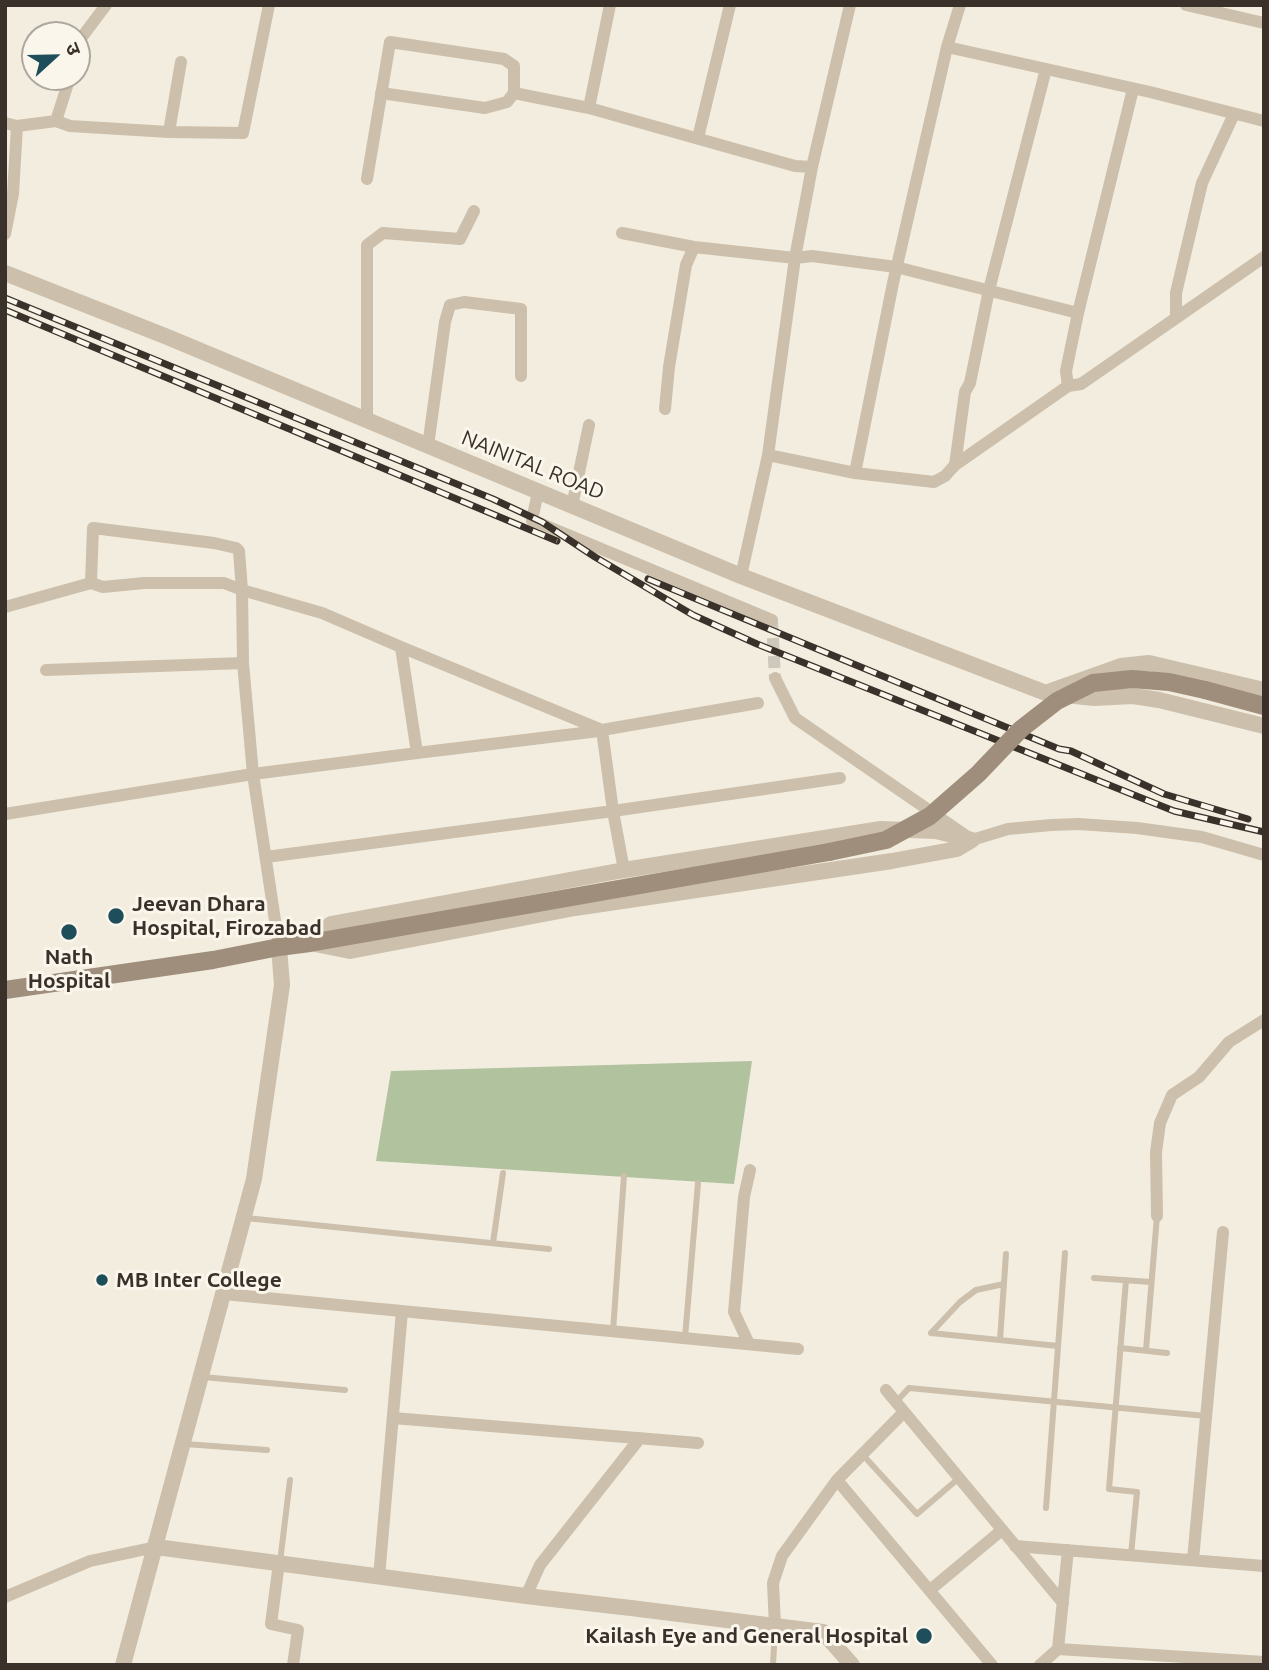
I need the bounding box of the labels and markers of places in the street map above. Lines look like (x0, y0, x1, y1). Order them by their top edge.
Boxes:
place label: Jeevan Dhara Hospital, Firozabad (132, 891, 322, 941)
marker: Jeevan Dhara Hospital, Firozabad (106, 906, 126, 926)
marker: Nath Hospital (59, 922, 79, 942)
place label: Nath Hospital (28, 944, 110, 994)
place label: MB Inter College (116, 1267, 282, 1293)
marker: MB Inter College (94, 1272, 110, 1288)
place label: Kailash Eye and General Hospital (585, 1623, 908, 1649)
marker: Kailash Eye and General Hospital (914, 1626, 934, 1646)

